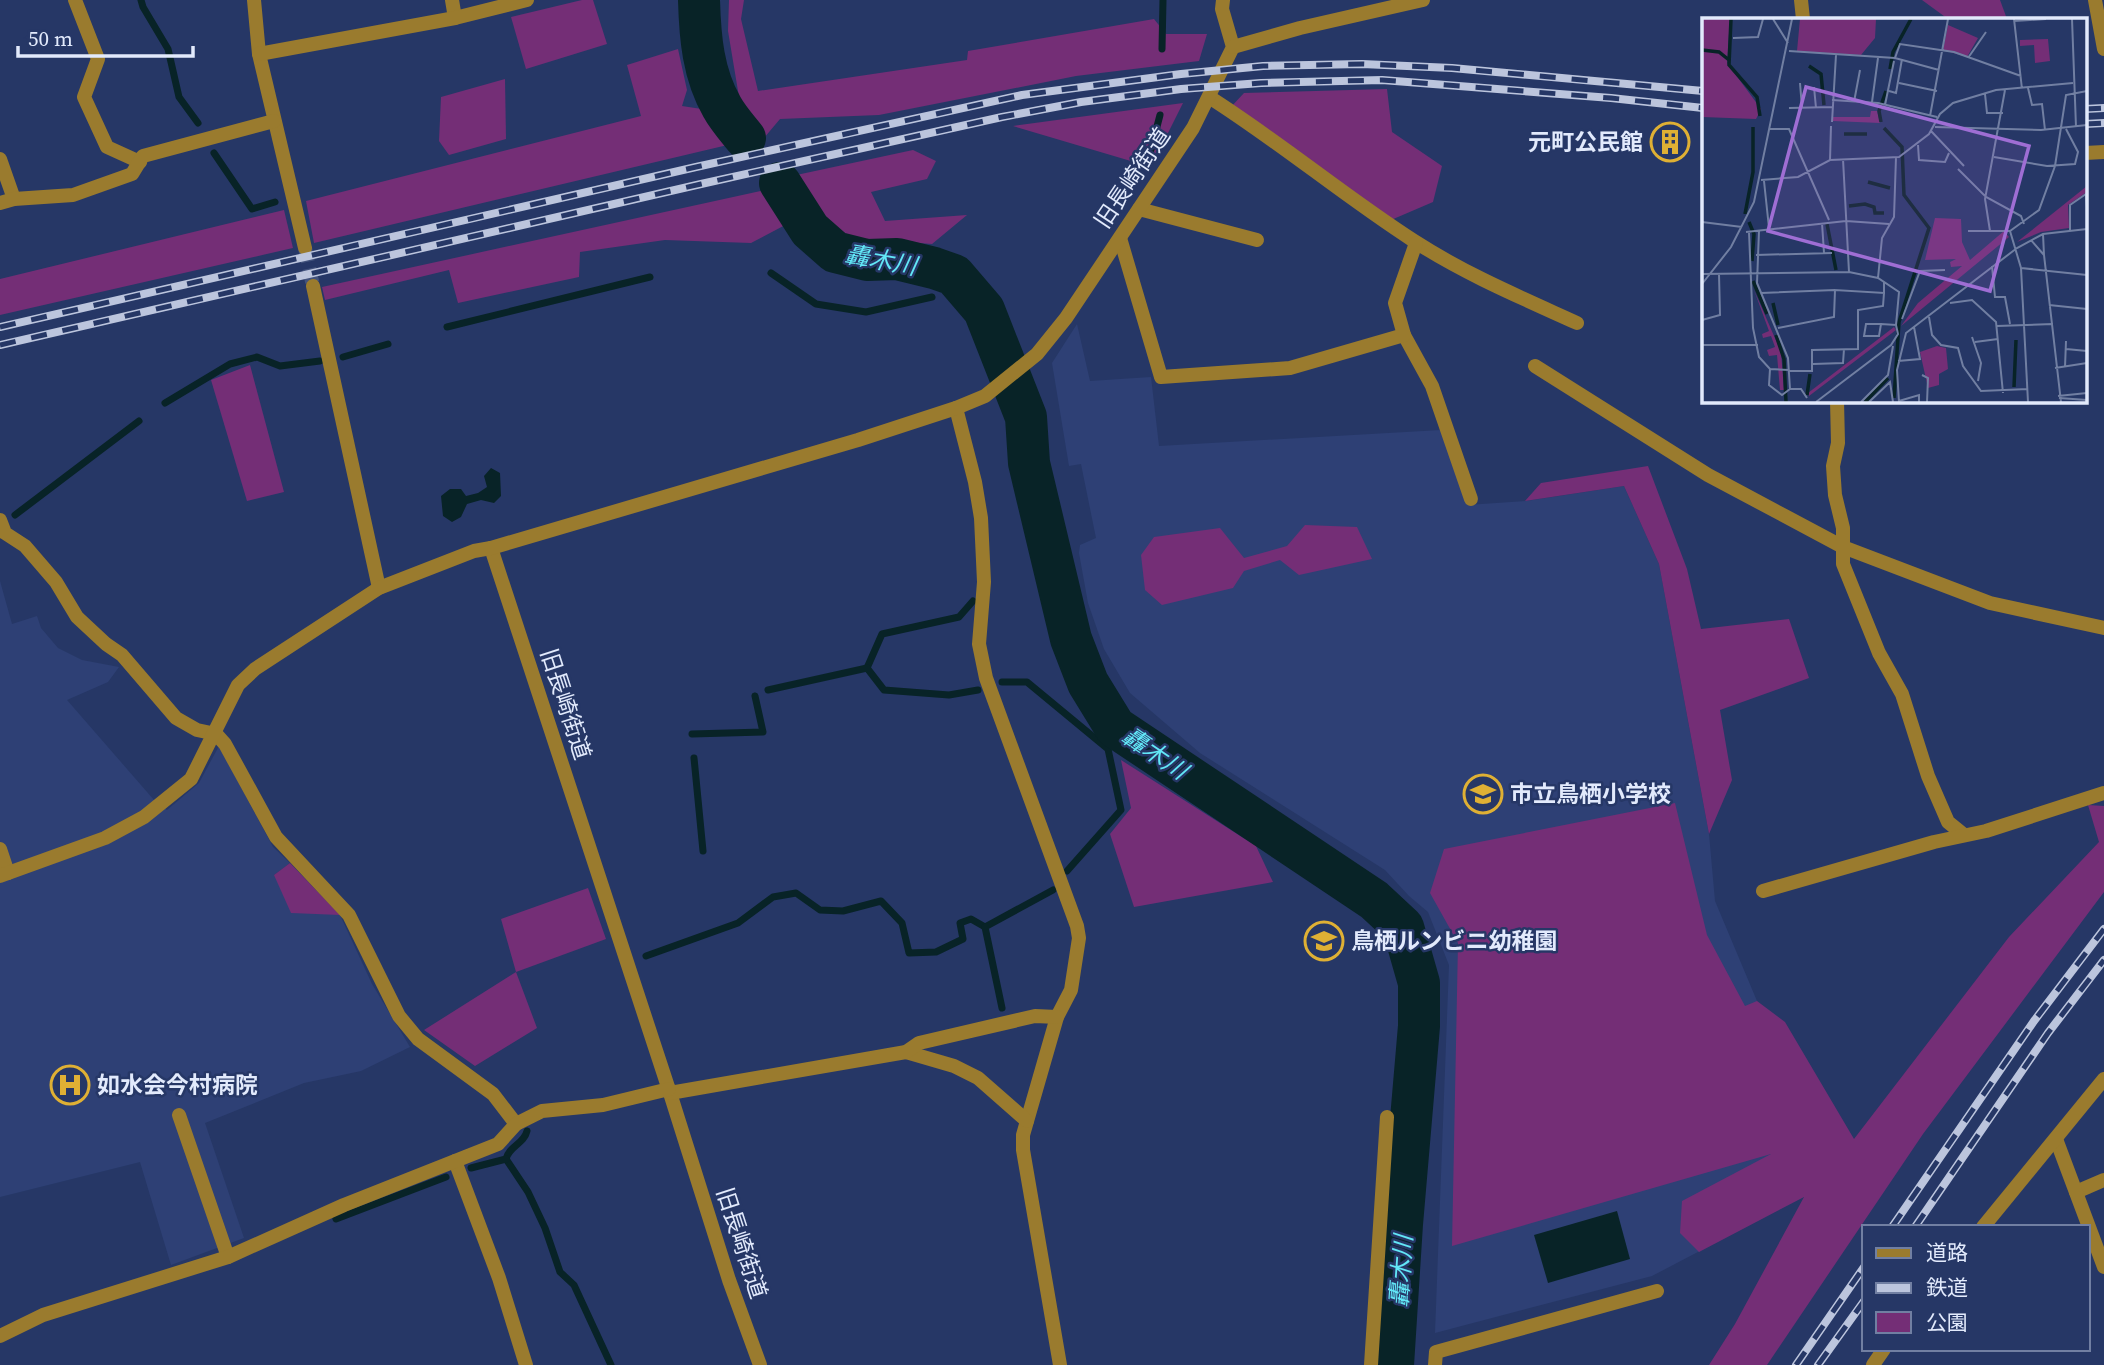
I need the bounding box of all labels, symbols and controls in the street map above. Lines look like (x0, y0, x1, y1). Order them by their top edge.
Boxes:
scale bar (18, 14, 192, 58)
inset map (1702, 18, 2086, 402)
text: 50 m (28, 24, 73, 53)
street label: 旧長崎街道 (1087, 121, 1177, 235)
building icon: 元町公民館 (1649, 121, 1691, 163)
place label: 元町公民館 (1528, 126, 1643, 158)
water label: 轟木川 (843, 237, 922, 283)
street label: 旧長崎街道 (533, 644, 599, 764)
water label: 轟木川 (1116, 719, 1197, 788)
school or university icon: 市立鳥栖小学校 (1462, 773, 1504, 815)
place label: 市立鳥栖小学校 (1510, 778, 1671, 810)
school or university icon: 鳥栖ルンビニ幼稚園 (1303, 920, 1345, 962)
place label: 鳥栖ルンビニ幼稚園 (1351, 925, 1558, 957)
hospital icon: 如水会今村病院 (49, 1064, 91, 1106)
place label: 如水会今村病院 (97, 1069, 258, 1101)
street label: 旧長崎街道 (709, 1183, 775, 1303)
legend (1862, 1225, 2090, 1351)
water label: 轟木川 (1382, 1231, 1420, 1308)
text: 道路 (1926, 1238, 1968, 1267)
text: 鉄道 (1926, 1273, 1968, 1302)
text: 公園 (1926, 1308, 1968, 1337)

